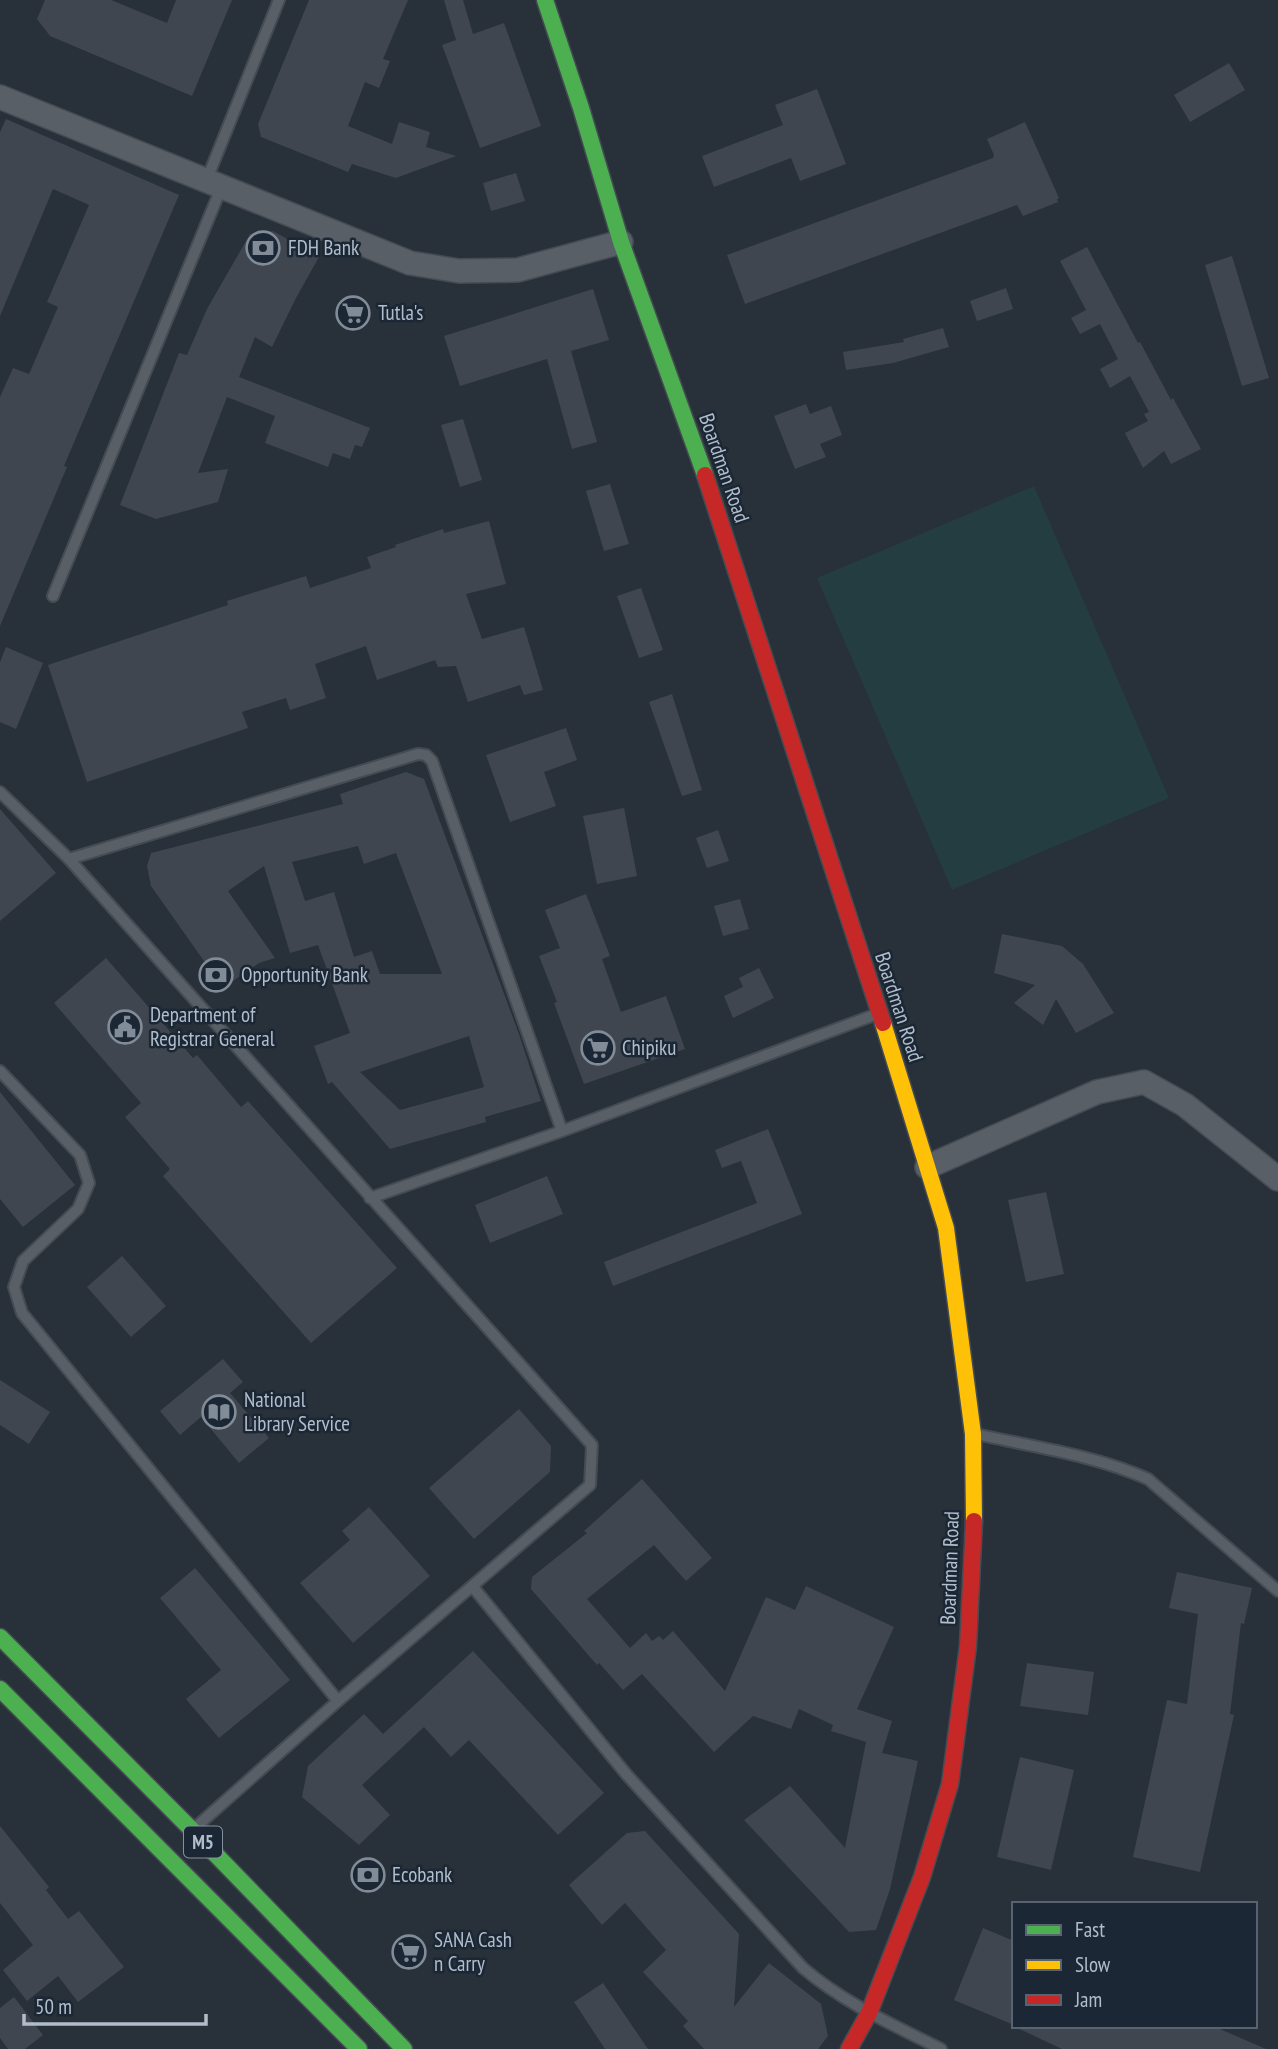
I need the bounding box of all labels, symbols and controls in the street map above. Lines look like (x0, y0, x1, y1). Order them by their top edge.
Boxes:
bank icon: FDH Bank (244, 229, 282, 267)
place label: FDH Bank (288, 234, 359, 261)
supermarket icon: Tutla's (334, 294, 372, 332)
place label: Tutla's (378, 299, 423, 326)
street label: Boardman Road (693, 410, 756, 526)
street label: Boardman Road (869, 949, 930, 1065)
bank icon: Opportunity Bank (197, 956, 235, 994)
place label: Opportunity Bank (241, 961, 368, 988)
place label: Department of Registrar General (150, 1001, 275, 1052)
public building icon: Department of Registrar General (106, 1008, 144, 1046)
supermarket icon: Chipiku (579, 1029, 617, 1067)
place label: Chipiku (622, 1034, 676, 1061)
place label: National Library Service (244, 1386, 350, 1437)
library icon: National Library Service (200, 1393, 238, 1431)
street label: Boardman Road (934, 1511, 965, 1625)
road number: M5 (184, 1826, 222, 1858)
bank icon: Ecobank (349, 1856, 387, 1894)
place label: Ecobank (392, 1861, 452, 1888)
legend (1012, 1902, 1257, 2028)
text: Fast (1075, 1916, 1105, 1943)
place label: SANA Cash n Carry (434, 1926, 512, 1977)
supermarket icon: SANA Cash n Carry (390, 1933, 428, 1971)
text: Slow (1075, 1951, 1111, 1978)
scale bar (24, 1982, 206, 2026)
text: Jam (1074, 1986, 1102, 2013)
text: 50 m (35, 1993, 72, 2020)

